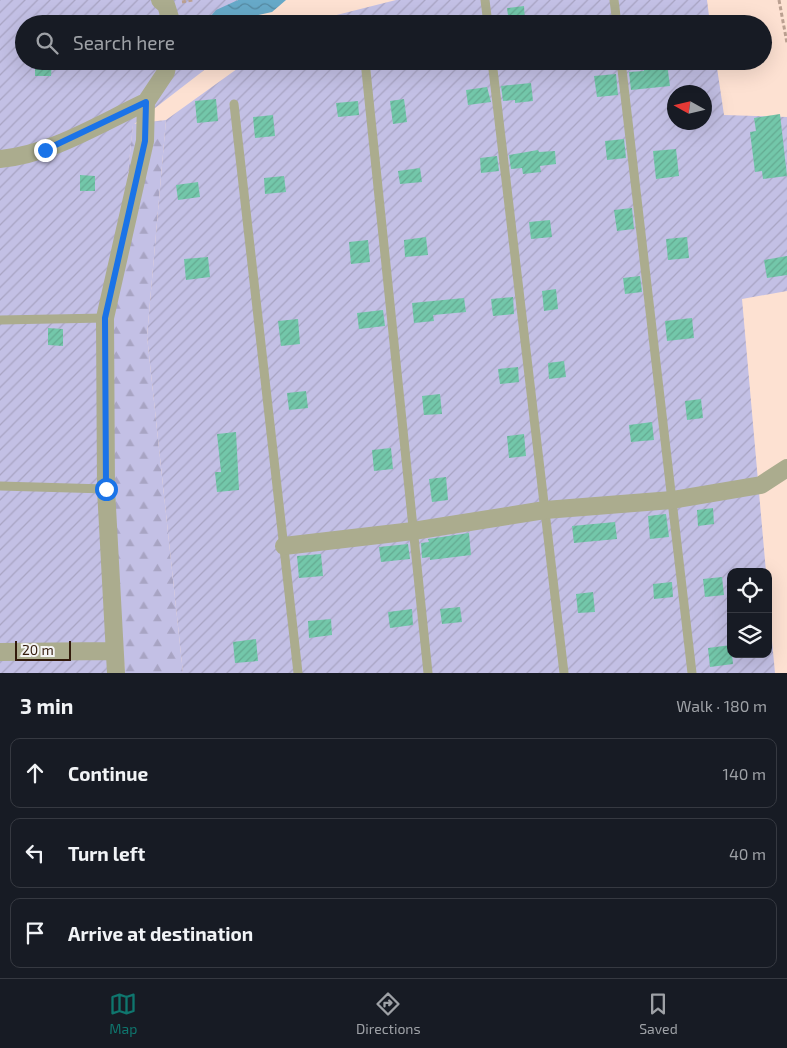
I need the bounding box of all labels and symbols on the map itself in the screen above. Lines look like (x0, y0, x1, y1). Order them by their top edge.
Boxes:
north arrow (667, 85, 712, 130)
route end (34, 139, 57, 162)
route start (95, 478, 118, 501)
scale bar (15, 638, 71, 661)

